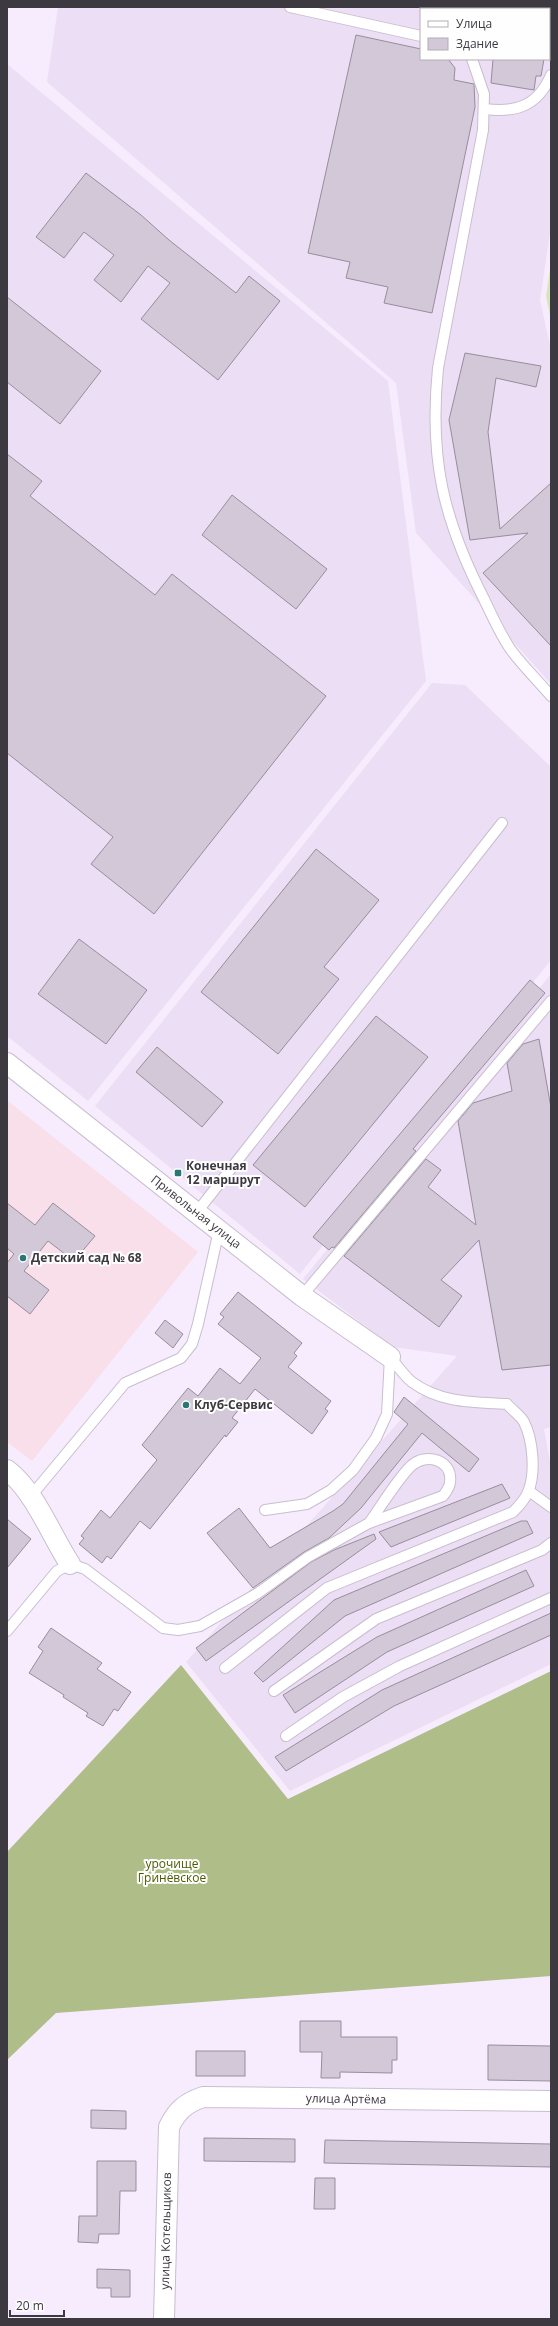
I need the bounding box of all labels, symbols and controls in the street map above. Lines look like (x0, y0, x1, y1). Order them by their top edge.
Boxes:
legend (420, 8, 550, 60)
text: Улица (456, 15, 492, 32)
text: Здание (456, 35, 499, 52)
place label: Конечная 12 маршрут (186, 1157, 261, 1188)
marker: Конечная 12 маршрут (173, 1168, 183, 1178)
street label: Привольная улица (148, 1171, 245, 1252)
place label: Детский сад № 68 (31, 1249, 142, 1266)
marker: Детский сад № 68 (18, 1253, 28, 1263)
place label: Клуб-Сервис (194, 1396, 273, 1413)
marker: Клуб-Сервис (181, 1400, 191, 1410)
park label: урочище Гринёвское (138, 1855, 206, 1886)
street label: улица Артёма (306, 2089, 386, 2108)
street label: улица Котельщиков (156, 2172, 175, 2290)
scale bar (10, 2292, 64, 2318)
text: 20 m (16, 2297, 44, 2314)

